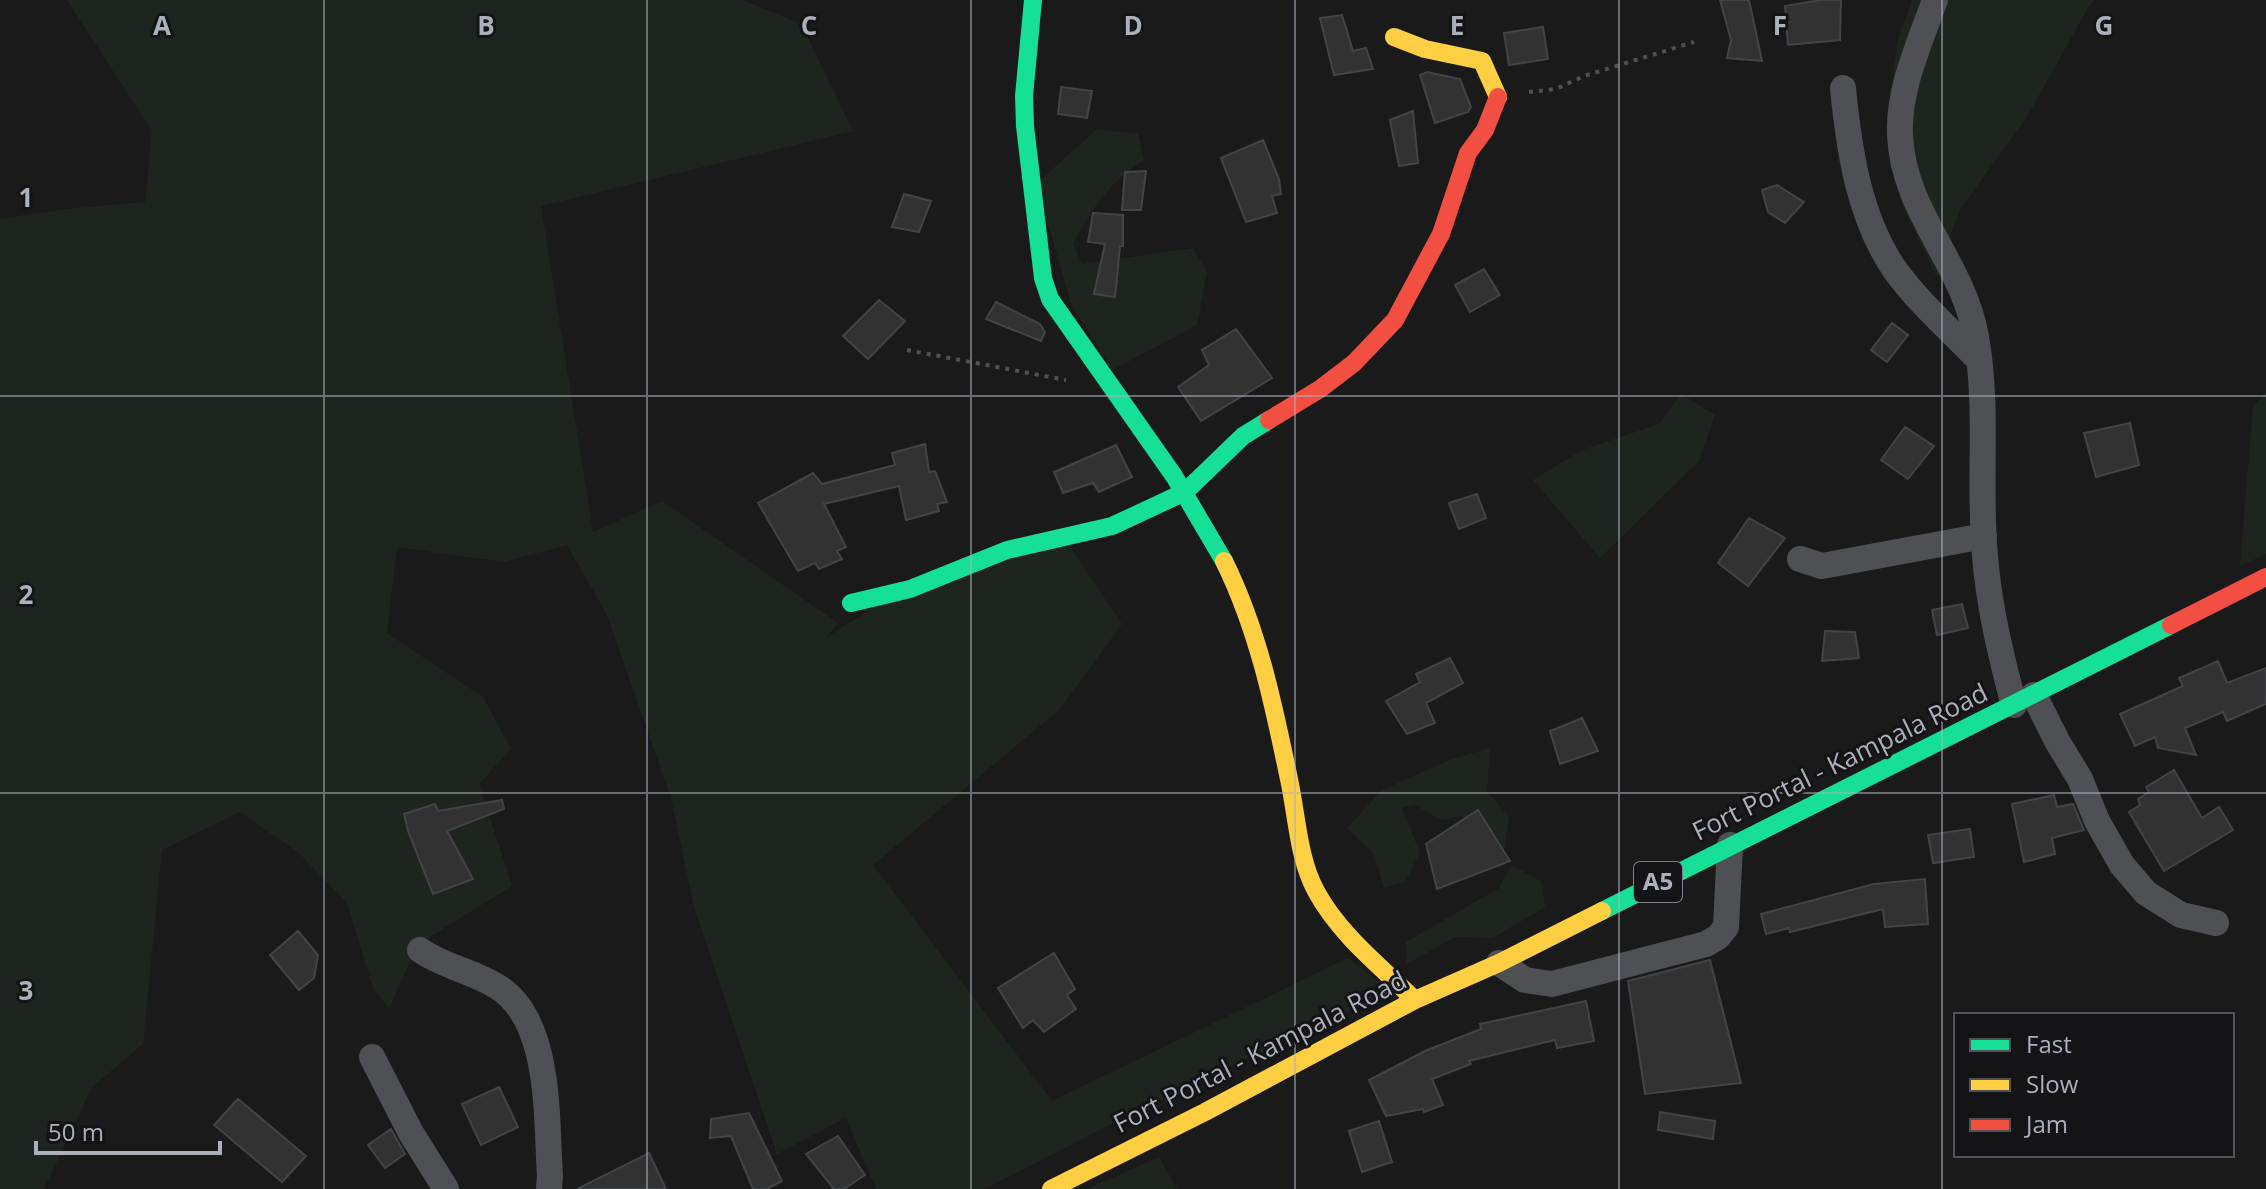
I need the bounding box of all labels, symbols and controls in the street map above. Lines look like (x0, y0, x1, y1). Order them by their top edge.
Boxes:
text: A (153, 7, 171, 43)
text: B (477, 7, 495, 43)
text: C (801, 7, 817, 43)
text: D (1123, 7, 1143, 43)
text: E (1450, 7, 1464, 43)
text: F (1773, 7, 1787, 43)
text: G (2095, 7, 2113, 43)
text: 1 (19, 179, 33, 215)
text: 2 (19, 576, 34, 612)
street label: Fort Portal - Kampala Road (1686, 674, 1993, 848)
road number: A5 (1634, 862, 1682, 902)
street label: Fort Portal - Kampala Road (1107, 961, 1412, 1141)
text: 3 (19, 972, 33, 1008)
legend (1954, 1013, 2234, 1157)
text: Fast (2026, 1027, 2072, 1060)
text: Slow (2026, 1067, 2079, 1100)
scale bar (36, 1105, 220, 1155)
text: Jam (2024, 1107, 2068, 1140)
text: 50 m (48, 1115, 104, 1148)

